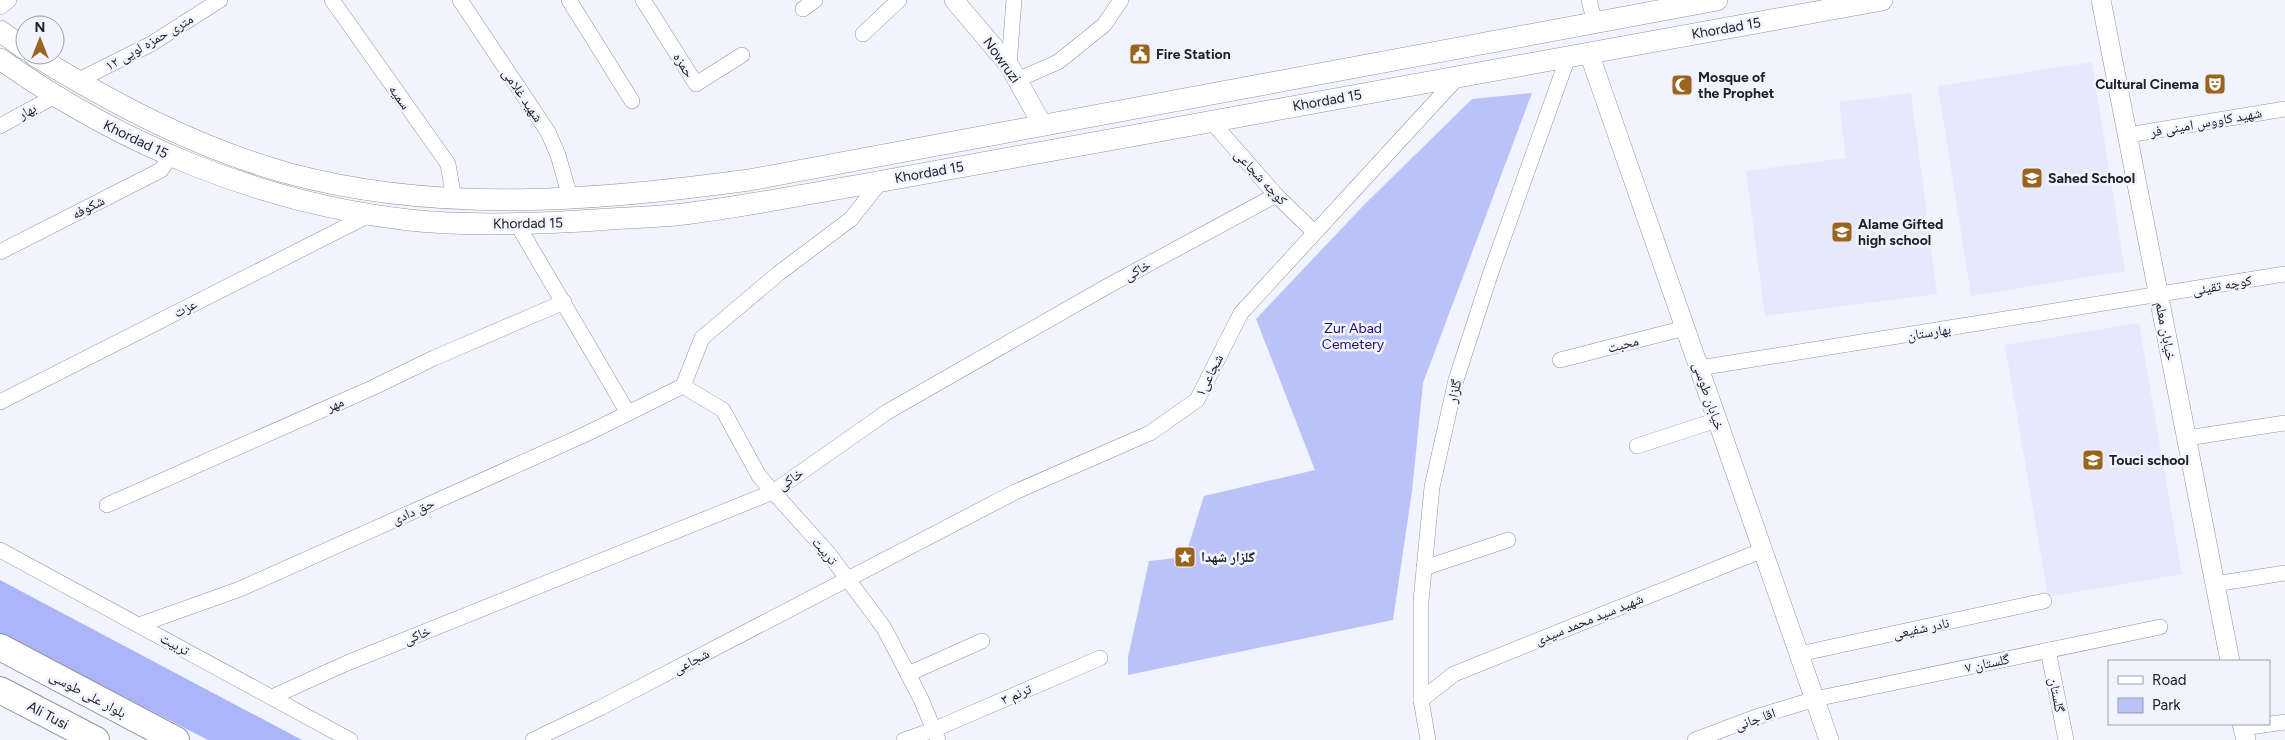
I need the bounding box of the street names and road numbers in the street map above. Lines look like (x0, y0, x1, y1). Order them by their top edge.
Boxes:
street label: ۱۲ متری حمزه لویی (102, 10, 196, 74)
street label: Khordad 15 (1690, 14, 1762, 43)
street label: Nowruzi (979, 34, 1024, 86)
street label: حمزه (669, 50, 698, 81)
street label: شهید غلامی (498, 65, 547, 125)
street label: سمیه (385, 82, 414, 113)
street label: Khordad 15 (1291, 86, 1363, 115)
street label: بهار (14, 100, 39, 124)
street label: شهید کاووس امینی فر (2148, 104, 2263, 141)
street label: Khordad 15 (101, 116, 171, 162)
street label: کوچه شجاعی (1231, 146, 1291, 209)
street label: Khordad 15 (893, 158, 965, 187)
street label: شکوفه (69, 192, 107, 223)
street label: Khordad 15 (493, 214, 563, 233)
street label: خاکی (1121, 256, 1154, 285)
street label: کوچه تقیئی (2191, 272, 2253, 299)
street label: عزت (171, 296, 200, 321)
street label: خیابان معلم (2151, 300, 2180, 362)
street label: بهارستان (1906, 321, 1952, 344)
street label: محبت (1606, 332, 1640, 357)
street label: شجاعی۱ (1192, 351, 1227, 399)
street label: خیابان طوسی (1689, 360, 1728, 433)
street label: گلزار (1443, 378, 1465, 406)
street label: مهر (323, 393, 347, 416)
street label: خاکی (774, 464, 807, 494)
street label: حق دادی (389, 495, 438, 529)
street label: تربیت (808, 534, 841, 569)
street label: شهید سید محمد سیدی (1533, 590, 1646, 649)
street label: نادر شفیعی (1891, 614, 1951, 643)
street label: خاکی (401, 622, 433, 649)
street label: تربیت (157, 630, 193, 659)
street label: شجاعی (670, 645, 712, 678)
street label: گلستان ۷ (1963, 650, 2011, 676)
street label: بلوار علی طوسی (47, 667, 129, 722)
street label: گلستان (2045, 676, 2068, 714)
street label: ترنم ۳ (998, 680, 1035, 709)
street label: Ali Tusi (24, 698, 71, 733)
street label: اقا جانی (1732, 705, 1778, 734)

